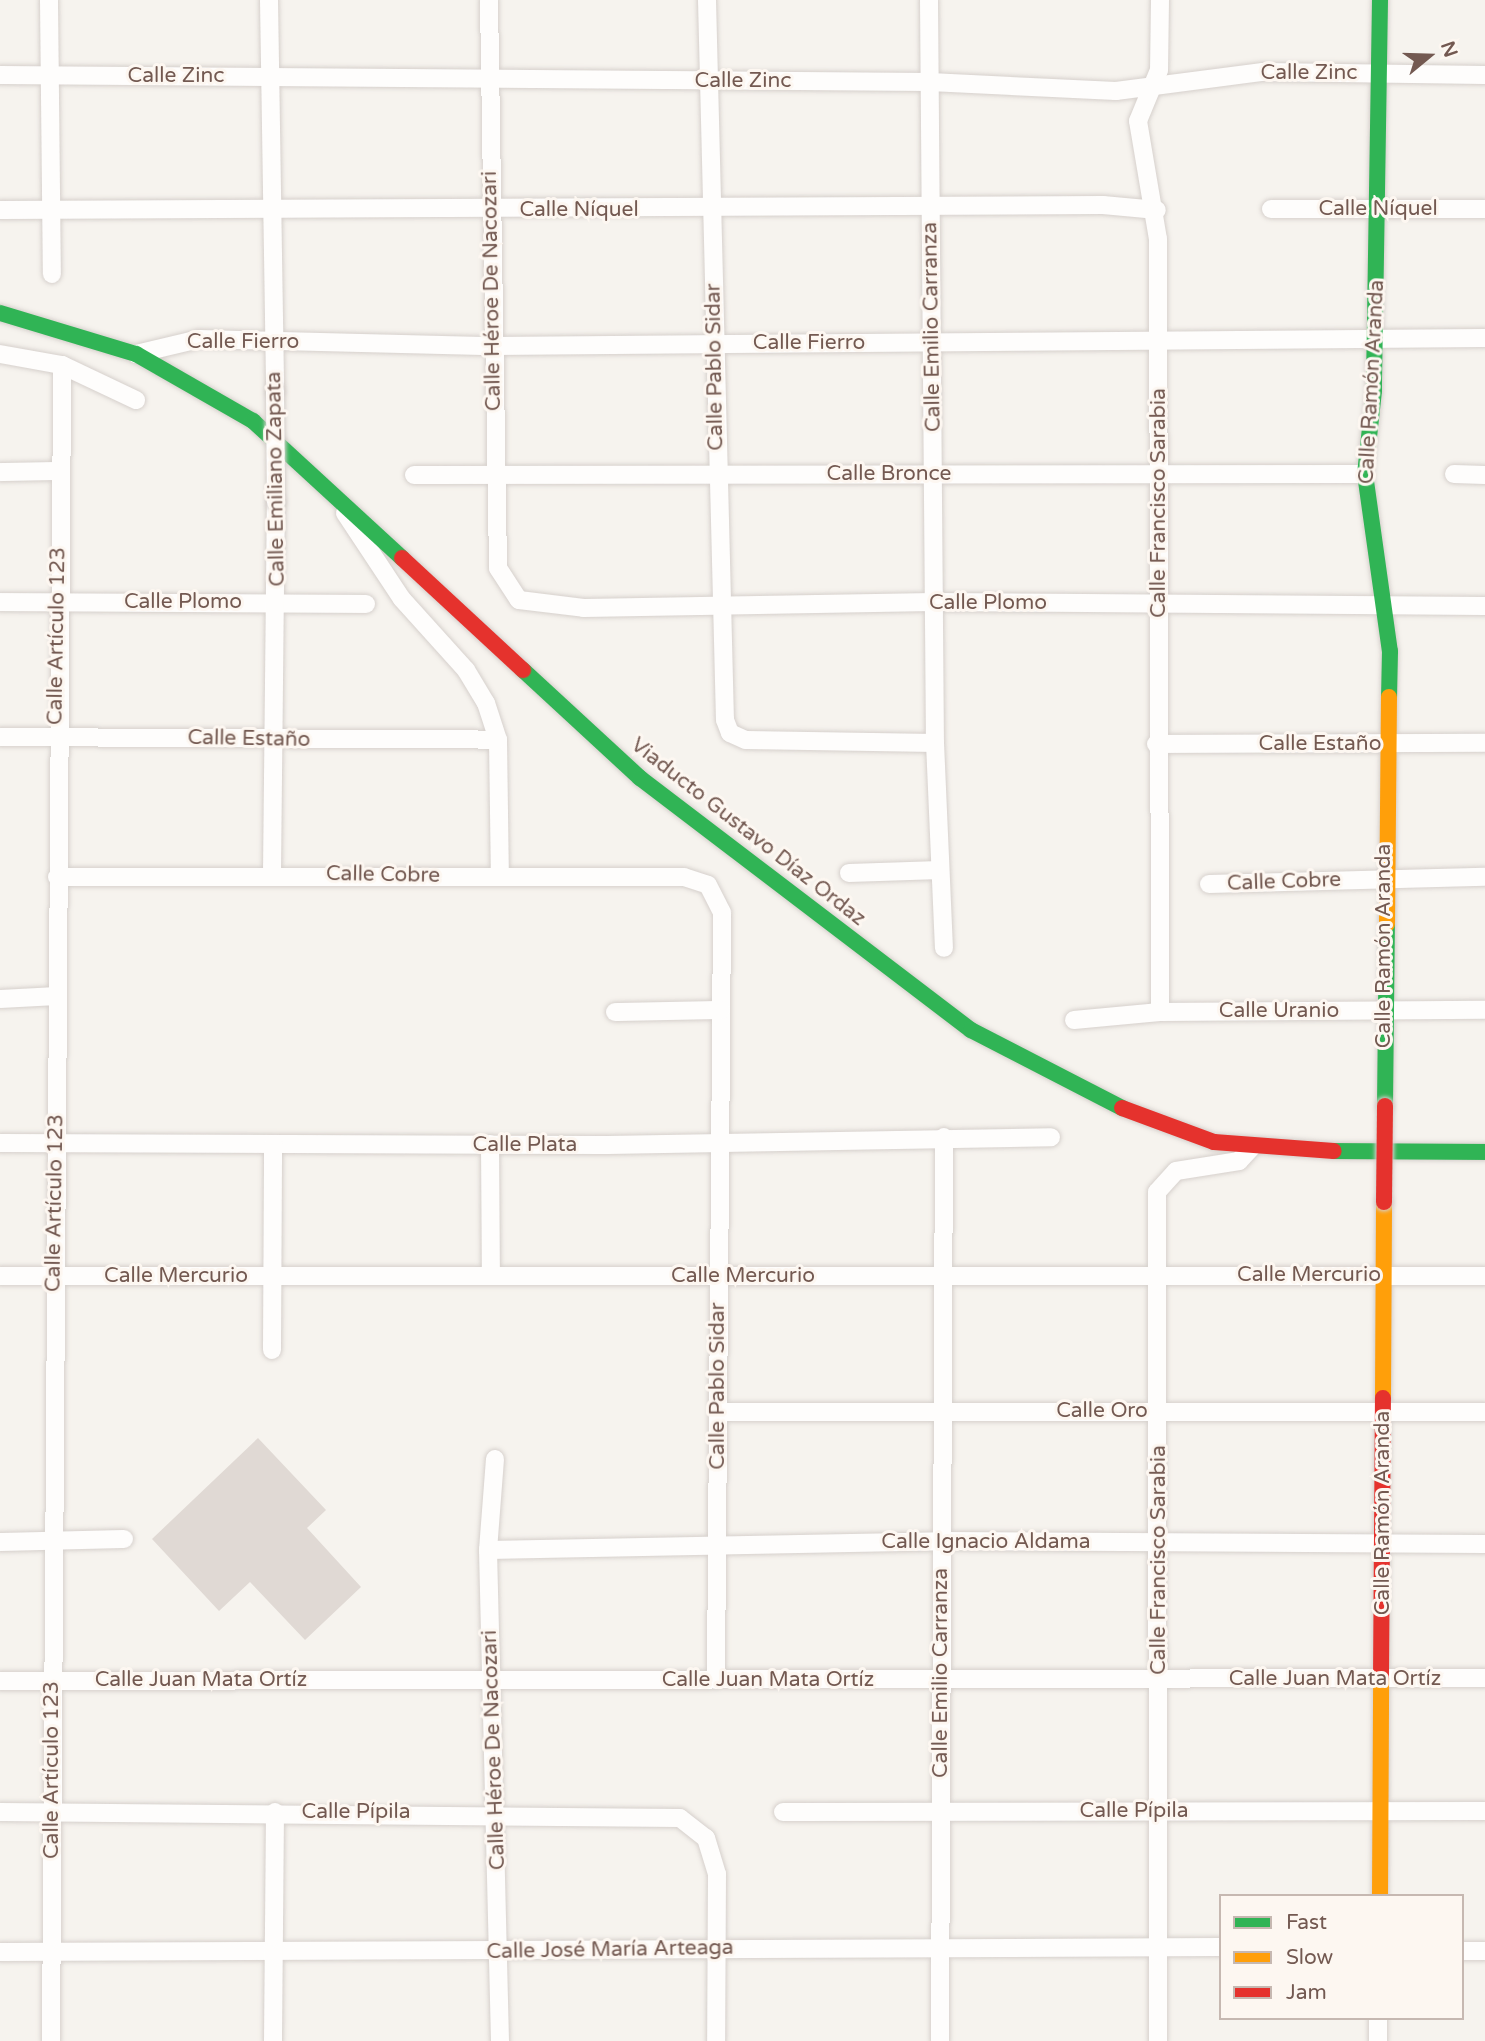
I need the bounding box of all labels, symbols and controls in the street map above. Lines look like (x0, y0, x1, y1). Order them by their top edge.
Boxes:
north arrow (1394, 21, 1464, 91)
text: N (1436, 38, 1462, 60)
street label: Calle Zinc (1261, 60, 1357, 86)
street label: Calle Zinc (128, 63, 224, 89)
street label: Calle Zinc (695, 68, 791, 94)
street label: Calle Héroe De Nacozari (477, 171, 507, 411)
street label: Calle Níquel (1318, 196, 1438, 222)
street label: Calle Níquel (519, 197, 639, 223)
street label: Calle Emilio Carranza (918, 222, 946, 432)
street label: Calle Ramón Aranda (1354, 279, 1390, 485)
street label: Calle Pablo Sidar (701, 283, 729, 451)
street label: Calle Fierro (187, 329, 299, 355)
street label: Calle Fierro (753, 330, 865, 356)
street label: Calle Emiliano Zapata (262, 371, 290, 587)
street label: Calle Francisco Sarabia (1146, 388, 1172, 618)
street label: Calle Bronce (827, 461, 951, 487)
street label: Calle Artículo 123 (43, 547, 71, 725)
street label: Calle Plomo (124, 589, 242, 615)
street label: Calle Plomo (929, 590, 1047, 616)
street label: Calle Estaño (187, 725, 311, 753)
street label: Calle Estaño (1259, 731, 1381, 757)
street label: Viaducto Gustavo Díaz Ordaz (626, 733, 870, 931)
street label: Calle Ramón Aranda (1371, 844, 1397, 1048)
street label: Calle Cobre (326, 861, 440, 889)
street label: Calle Cobre (1227, 867, 1341, 897)
street label: Calle Uranio (1219, 998, 1339, 1024)
street label: Calle Artículo 123 (41, 1114, 69, 1292)
street label: Calle Plata (473, 1132, 577, 1158)
street label: Calle Mercurio (1237, 1262, 1381, 1288)
street label: Calle Mercurio (104, 1263, 248, 1289)
street label: Calle Mercurio (671, 1263, 815, 1289)
street label: Calle Pablo Sidar (705, 1302, 731, 1470)
street label: Calle Oro (1056, 1398, 1148, 1424)
street label: Calle Ramón Aranda (1370, 1411, 1396, 1615)
street label: Calle Francisco Sarabia (1146, 1445, 1172, 1675)
street label: Calle Ignacio Aldama (881, 1529, 1091, 1555)
street label: Calle Emilio Carranza (928, 1568, 954, 1778)
street label: Calle Héroe De Nacozari (477, 1629, 511, 1871)
street label: Calle Juan Mata Ortíz (1229, 1666, 1441, 1692)
street label: Calle Juan Mata Ortíz (95, 1667, 307, 1693)
street label: Calle Juan Mata Ortíz (662, 1667, 874, 1693)
street label: Calle Artículo 123 (39, 1681, 65, 1859)
street label: Calle Pípila (1080, 1798, 1188, 1824)
street label: Calle Pípila (302, 1799, 410, 1825)
legend (1219, 1894, 1464, 2020)
text: Fast (1286, 1910, 1327, 1935)
street label: Calle José María Arteaga (486, 1935, 734, 1965)
text: Slow (1286, 1945, 1333, 1970)
text: Jam (1286, 1980, 1327, 2005)

